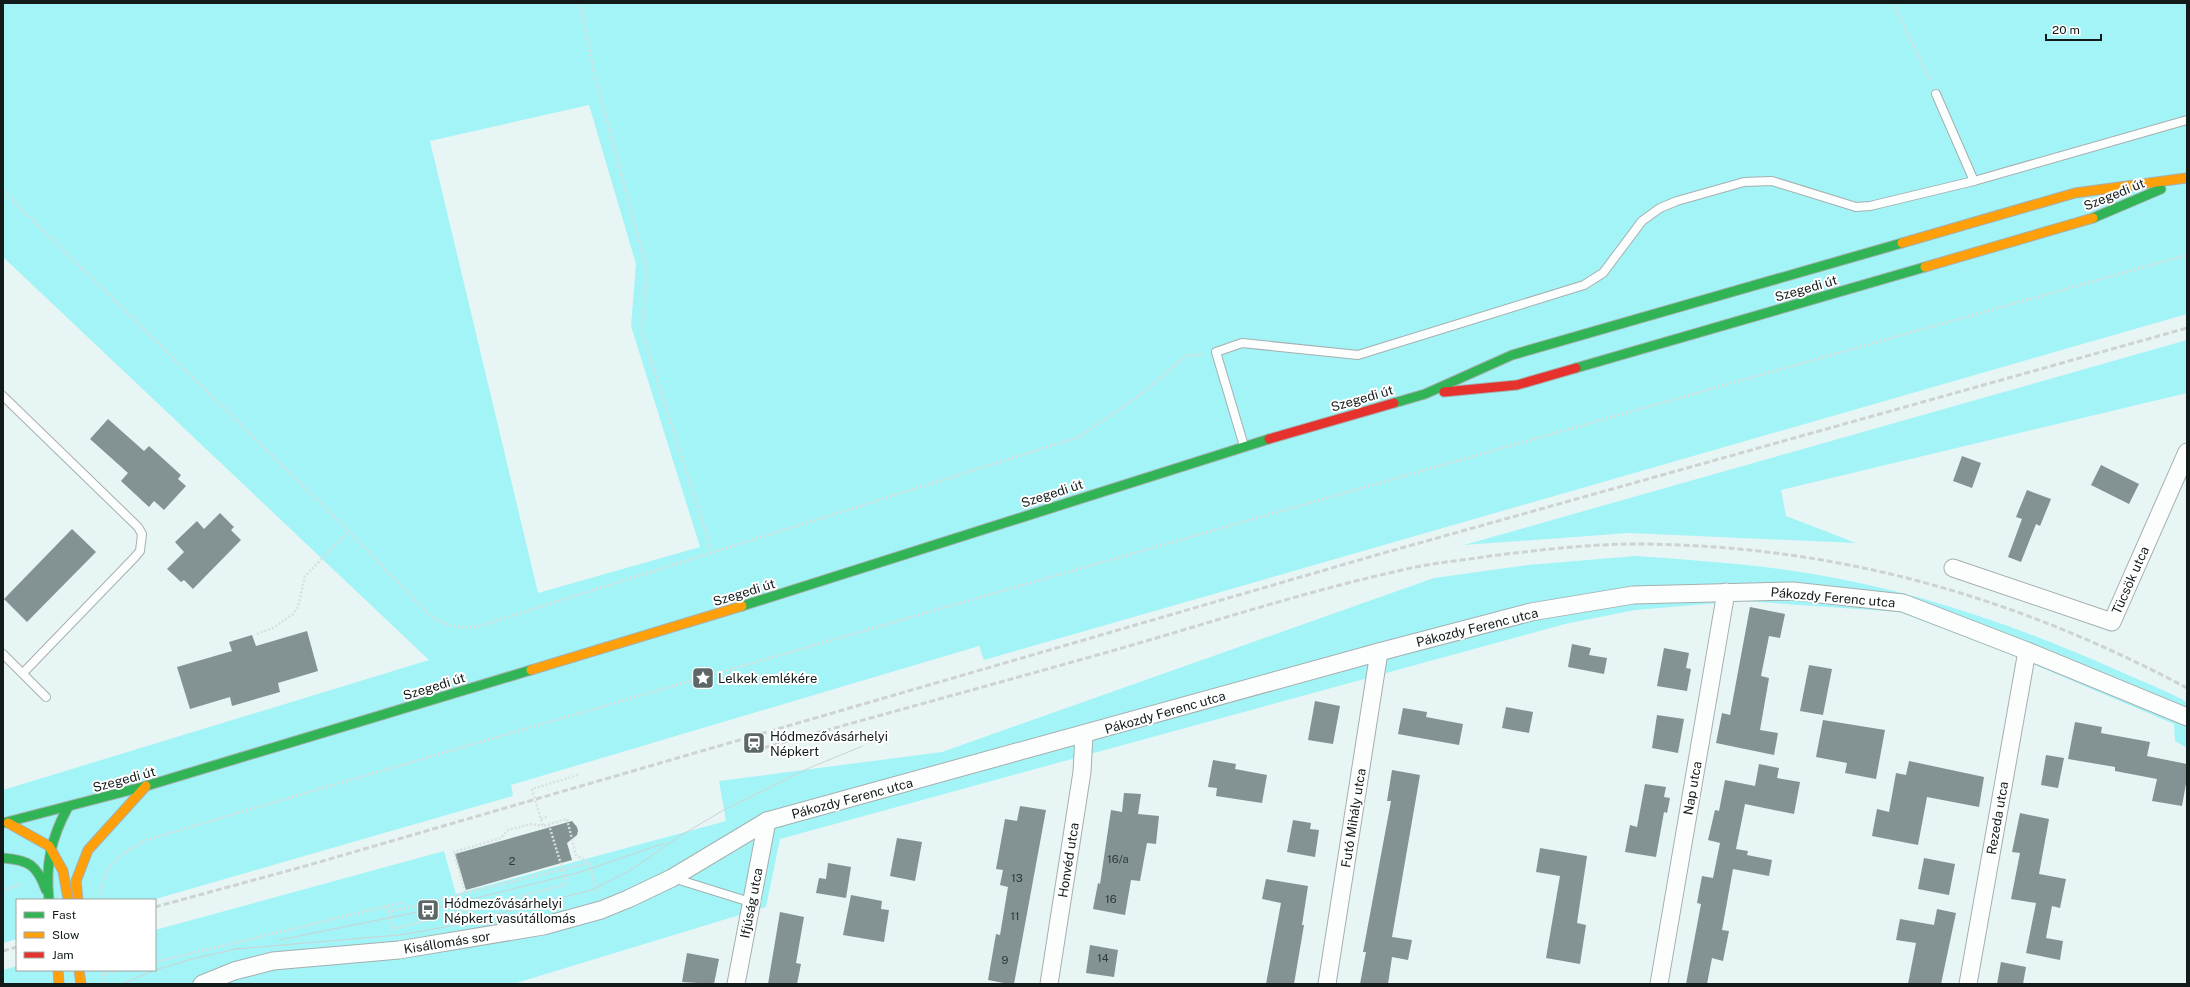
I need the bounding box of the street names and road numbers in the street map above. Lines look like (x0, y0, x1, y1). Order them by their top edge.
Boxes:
street label: Szegedi út (2082, 175, 2147, 213)
street label: Szegedi út (1773, 272, 1839, 305)
street label: Szegedi út (1329, 382, 1395, 415)
street label: Szegedi út (1019, 476, 1085, 511)
street label: Tücsök utca (2109, 544, 2152, 616)
street label: Szegedi út (711, 576, 777, 609)
street label: Pákozdy Ferenc utca (1770, 585, 1896, 610)
street label: Pákozdy Ferenc utca (1415, 605, 1540, 650)
street label: Szegedi út (401, 670, 467, 703)
street label: Pákozdy Ferenc utca (1103, 688, 1227, 737)
street label: Nap utca (1680, 760, 1705, 816)
street label: Szegedi út (91, 764, 157, 795)
street label: Futó Mihály utca (1338, 767, 1369, 869)
street label: Pákozdy Ferenc utca (790, 775, 914, 822)
street label: Rezeda utca (1984, 780, 2011, 856)
street label: Honvéd utca (1055, 821, 1082, 899)
street label: Ifjúság utca (737, 867, 766, 940)
street label: Kisállomás sor (403, 928, 492, 957)

